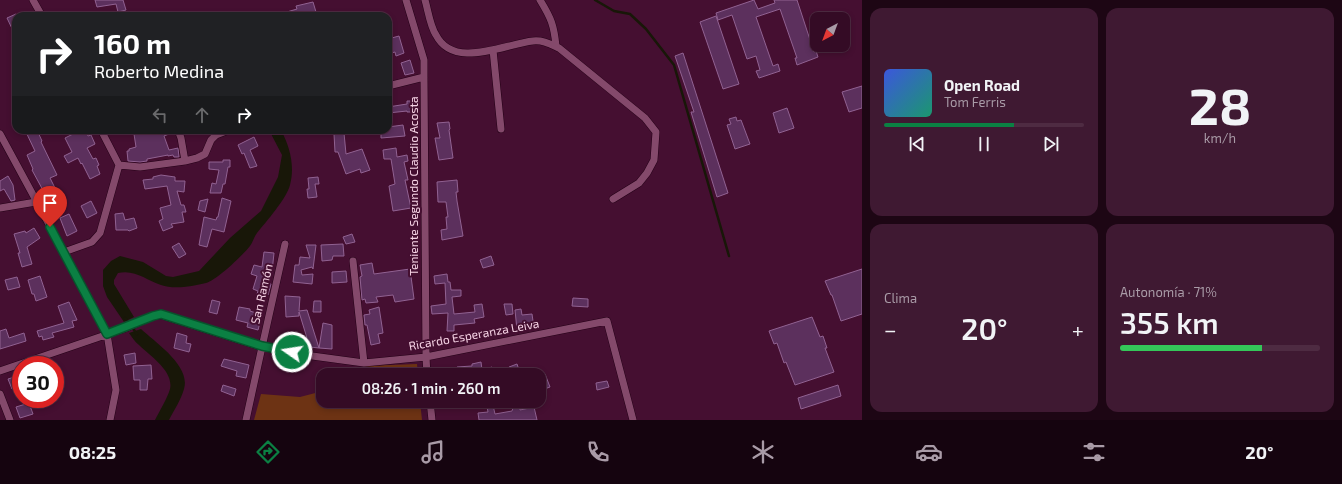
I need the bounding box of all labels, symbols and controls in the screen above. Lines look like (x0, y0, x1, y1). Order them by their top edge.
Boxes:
north arrow (810, 12, 850, 52)
map controls (810, 12, 850, 52)
text: 160 m (94, 26, 171, 60)
icon: right (28, 28, 80, 80)
text: Roberto Medina (94, 60, 224, 82)
text: 28 (1189, 73, 1251, 135)
text: Open Road (944, 76, 1020, 94)
text: Tom Ferris (944, 94, 1006, 110)
street label: Teniente Segundo Claudio Acosta (406, 96, 420, 276)
icon: left (149, 104, 171, 126)
icon: ahead (191, 104, 213, 126)
icon: right (233, 104, 255, 126)
text: km/h (1204, 130, 1236, 146)
icon: previous (906, 133, 928, 155)
icon: pause (973, 133, 995, 155)
icon: next (1040, 133, 1062, 155)
pin (33, 186, 67, 227)
icon: arrive (39, 192, 61, 214)
street label: San Ramón (247, 262, 275, 325)
text: Autonomía · 71% (1120, 284, 1217, 300)
text: Clima (884, 290, 917, 306)
text: 355 km (1120, 304, 1219, 340)
text: 20° (961, 310, 1008, 346)
street label: Ricardo Esperanza Leiva (407, 316, 540, 352)
text: − (884, 316, 897, 342)
text: + (1072, 316, 1084, 342)
position arrow (271, 331, 313, 373)
speed limit sign: 30 (12, 356, 64, 408)
text: 08:26 · 1 min · 260 m (362, 379, 500, 397)
icon: directions (254, 438, 282, 466)
icon: music (419, 438, 447, 466)
icon: phone (584, 438, 612, 466)
icon: climate (749, 438, 777, 466)
icon: car (915, 438, 943, 466)
icon: filters (1080, 438, 1108, 466)
text: 08:25 (69, 441, 116, 463)
text: 20° (1245, 441, 1273, 463)

